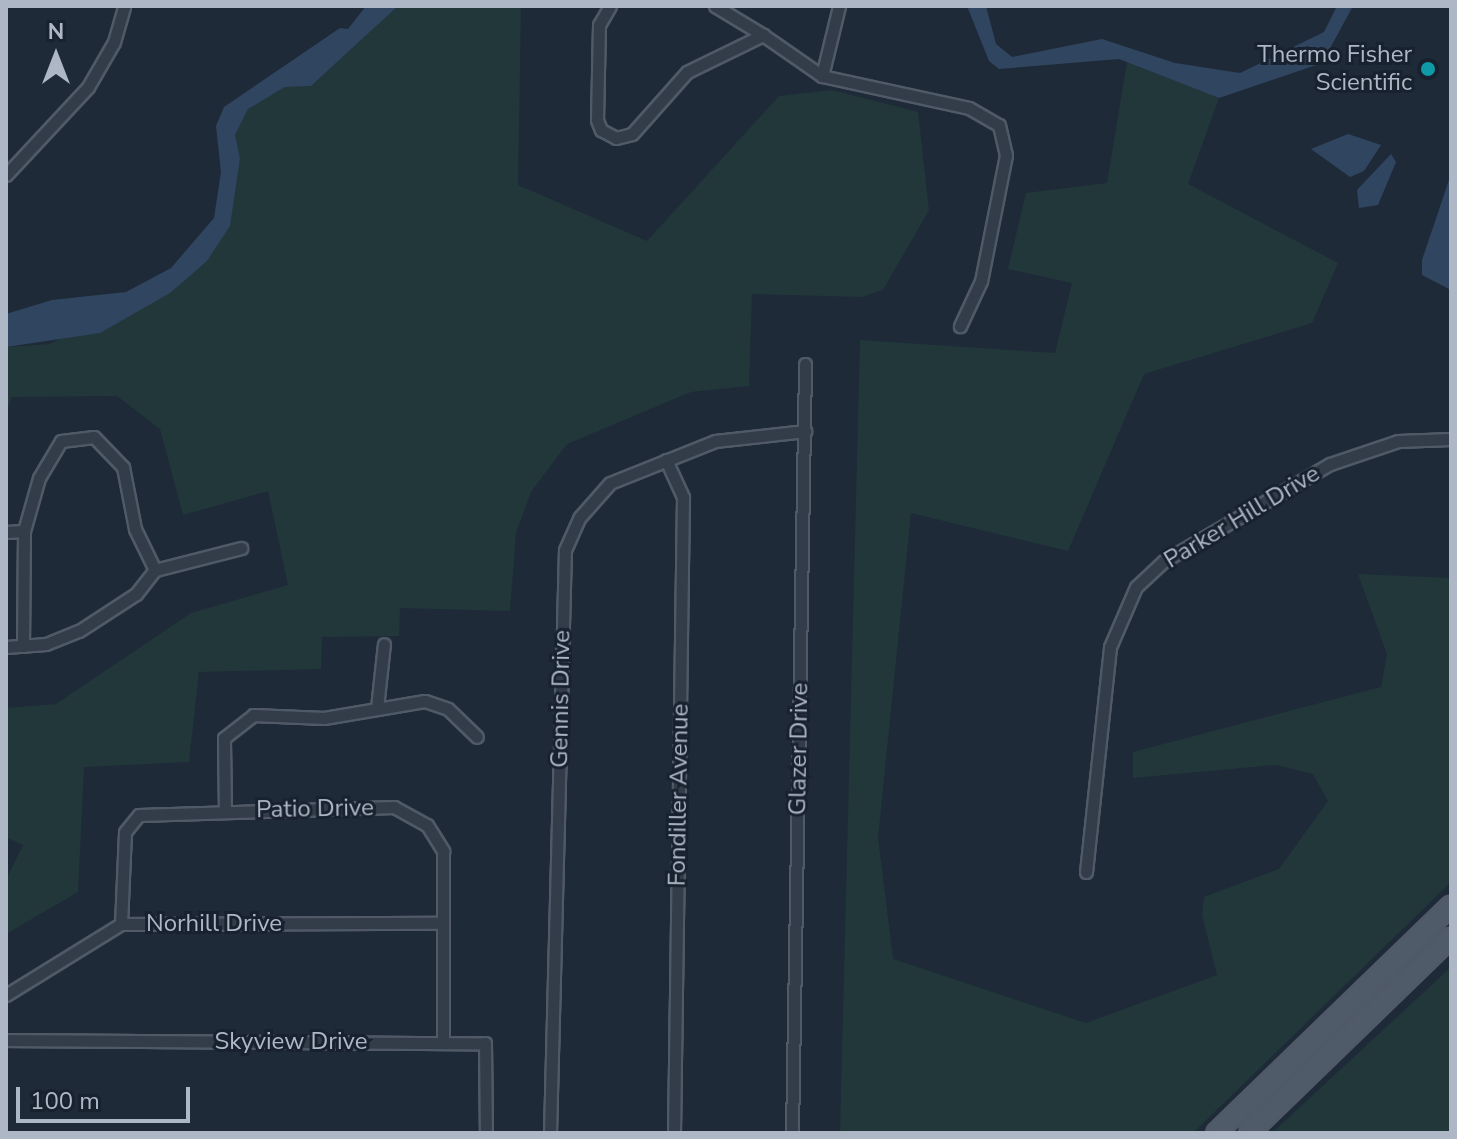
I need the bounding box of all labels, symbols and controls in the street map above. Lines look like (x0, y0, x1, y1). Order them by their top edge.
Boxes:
north arrow (16, 16, 96, 96)
text: N (48, 17, 64, 47)
place label: Thermo Fisher Scientific (1257, 41, 1412, 97)
marker: Thermo Fisher Scientific (1419, 60, 1437, 78)
street label: Parker Hill Drive (1159, 459, 1325, 575)
street label: Gennis Drive (545, 630, 577, 768)
street label: Glazer Drive (783, 682, 815, 816)
street label: Fondiller Avenue (663, 704, 695, 886)
street label: Patio Drive (256, 794, 374, 824)
street label: Norhill Drive (146, 910, 282, 938)
street label: Skyview Drive (215, 1028, 367, 1056)
scale bar (20, 1071, 194, 1121)
text: 100 m (30, 1085, 100, 1117)

